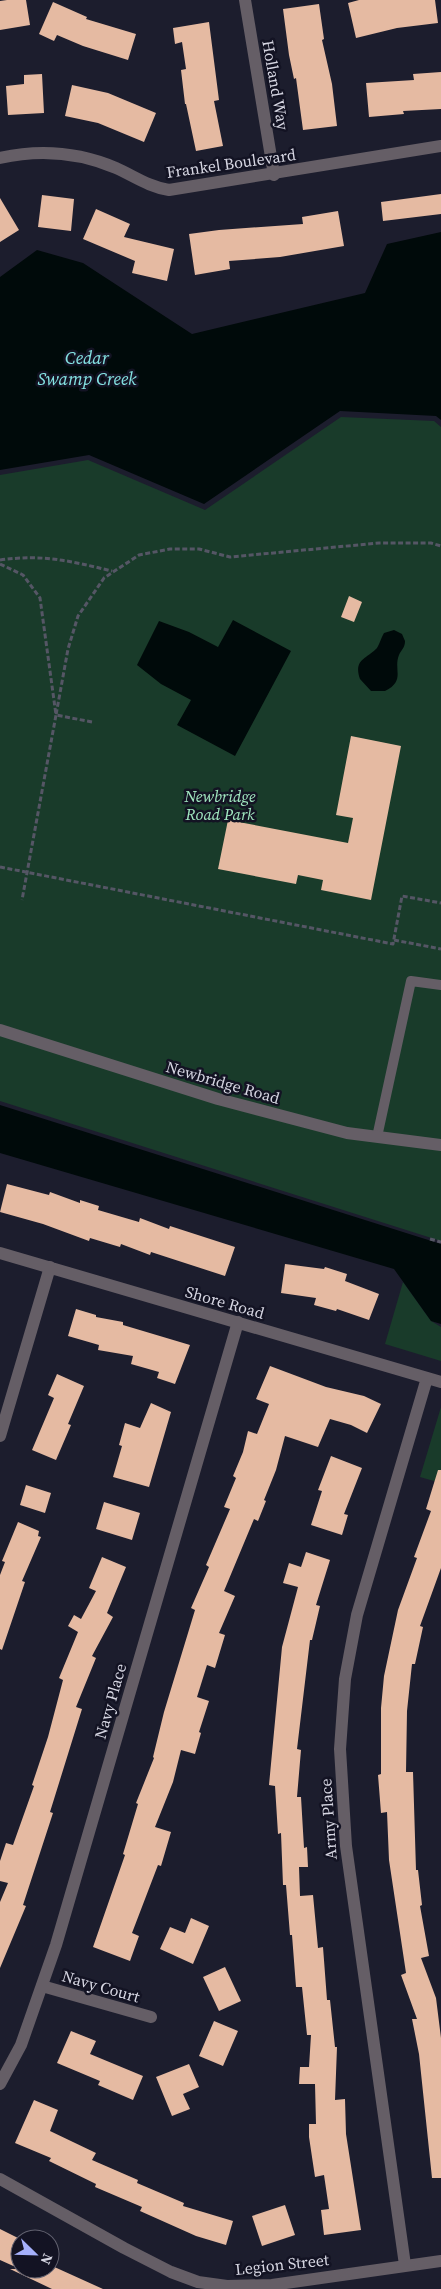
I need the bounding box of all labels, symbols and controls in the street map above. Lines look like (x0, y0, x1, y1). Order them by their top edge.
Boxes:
street label: Holland Way (257, 38, 295, 132)
street label: Frankel Boulevard (165, 143, 297, 183)
water label: Cedar Swamp Creek (37, 345, 137, 391)
park label: Newbridge Road Park (183, 785, 256, 825)
street label: Newbridge Road (164, 1055, 282, 1109)
street label: Shore Road (183, 1280, 267, 1324)
street label: Navy Place (89, 1661, 131, 1741)
street label: Army Place (314, 1778, 342, 1860)
street label: Navy Court (60, 1964, 143, 2008)
north arrow (10, 2229, 60, 2279)
street label: Legion Street (234, 2248, 331, 2280)
text: N (36, 2250, 58, 2268)

